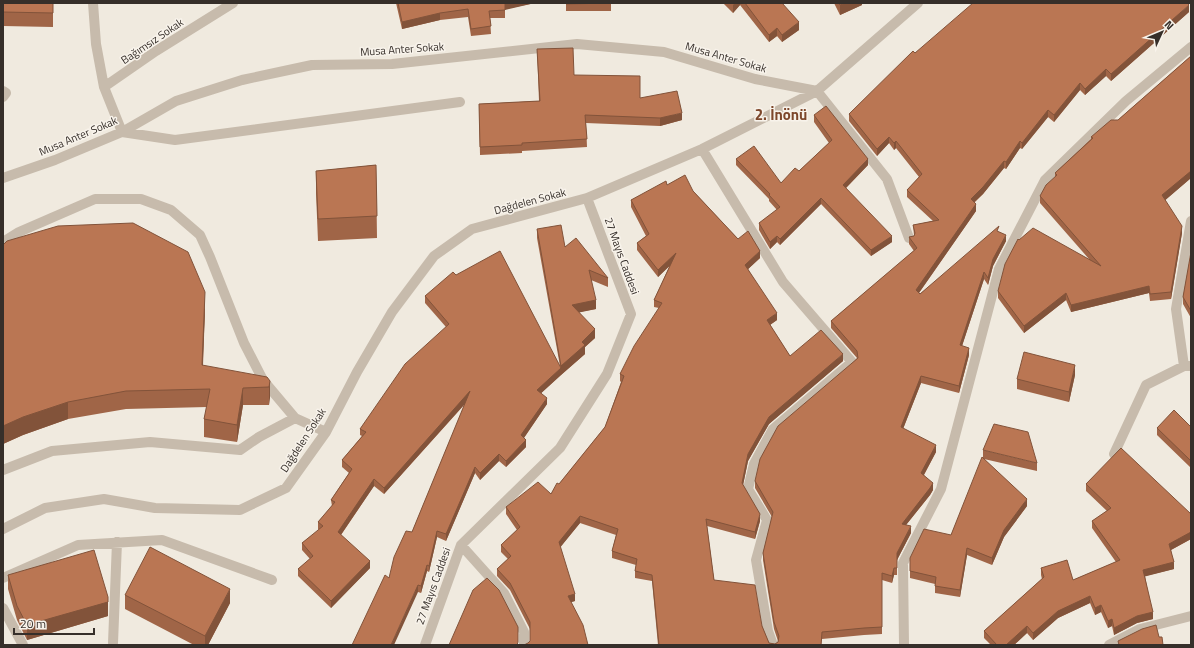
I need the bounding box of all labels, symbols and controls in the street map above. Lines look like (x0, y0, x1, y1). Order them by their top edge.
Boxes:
north arrow (1142, 12, 1182, 52)
street label: Bağımsız Sokak (118, 14, 187, 68)
text: N (1161, 17, 1178, 33)
street label: Musa Anter Sokak (360, 38, 445, 60)
street label: Musa Anter Sokak (683, 38, 769, 76)
district label: 2. İnönü (755, 103, 807, 126)
street label: Musa Anter Sokak (36, 112, 120, 160)
street label: Dağdelen Sokak (492, 184, 568, 218)
street label: 27 Mayıs Caddesi (601, 215, 643, 297)
street label: Dağdelen Sokak (276, 404, 330, 475)
street label: 27 Mayıs Caddesi (412, 545, 454, 627)
scale bar (14, 610, 94, 636)
text: 20 m (20, 614, 46, 633)

